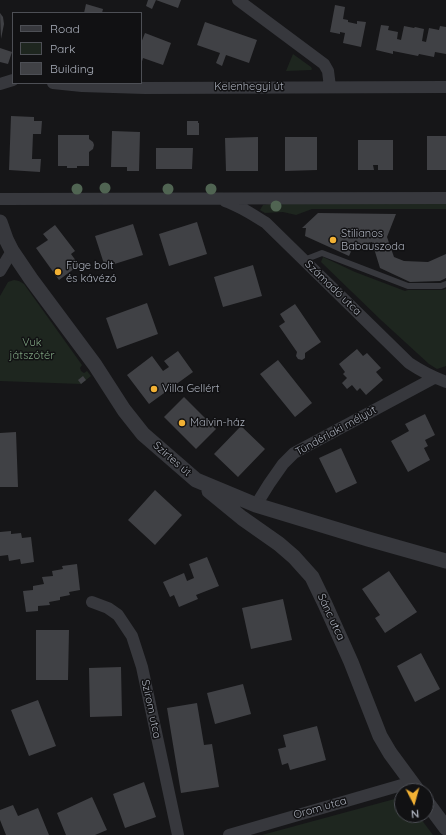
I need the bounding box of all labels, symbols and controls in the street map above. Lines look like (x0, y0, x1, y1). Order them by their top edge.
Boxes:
legend (12, 12, 142, 84)
text: Road (50, 21, 80, 36)
text: Park (50, 41, 75, 56)
text: Building (50, 61, 94, 76)
street label: Kelenhegyi út (214, 80, 284, 94)
place label: Stilianos Babauszoda (341, 227, 405, 253)
marker: Stilianos Babauszoda (328, 235, 338, 245)
street label: Számadó utca (302, 258, 364, 318)
place label: Füge bolt és kávézó (66, 259, 117, 285)
marker: Füge bolt és kávézó (53, 267, 63, 277)
park label: Vuk játszótér (10, 336, 54, 362)
place label: Villa Gellért (162, 382, 219, 396)
marker: Villa Gellért (149, 384, 159, 394)
street label: Tündérlaki mélyút (293, 403, 379, 459)
place label: Malvin-ház (190, 416, 245, 430)
marker: Malvin-ház (177, 418, 187, 428)
street label: Szirtes út (150, 439, 194, 479)
street label: Sánc utca (314, 591, 348, 643)
street label: Szirom utca (138, 678, 164, 740)
north arrow (394, 783, 434, 823)
street label: Orom utca (292, 794, 348, 822)
text: N (410, 807, 420, 821)

